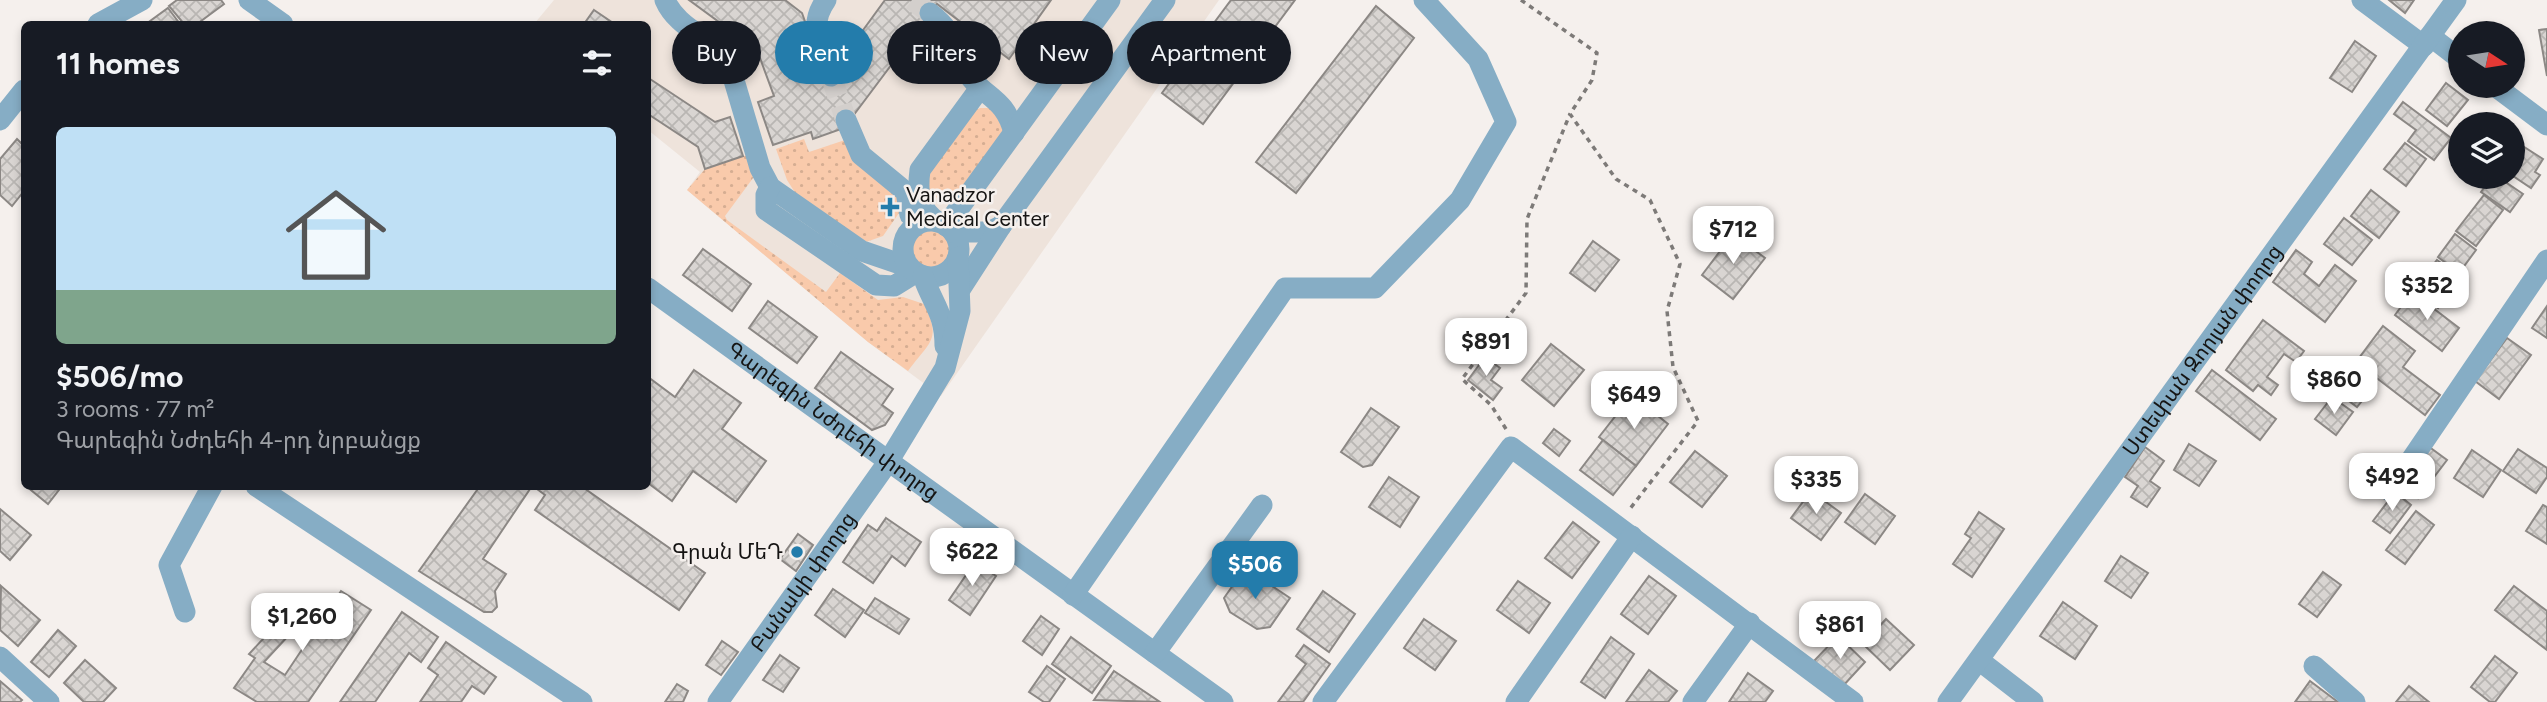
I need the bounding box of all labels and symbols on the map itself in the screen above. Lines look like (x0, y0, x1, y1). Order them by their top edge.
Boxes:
north arrow (2448, 21, 2525, 98)
place label: Vanadzor Medical Center (906, 182, 1049, 231)
marker: Vanadzor Medical Center (880, 197, 900, 217)
pin: $712 (1692, 206, 1774, 266)
street label: Ստեփան Զորյան փողոց (2117, 239, 2287, 461)
pin: $352 (2386, 262, 2468, 322)
pin: $891 (1445, 318, 1527, 378)
street label: Գարեգին Նժդեհի փողոց (723, 336, 944, 505)
pin: $860 (2293, 356, 2375, 416)
pin: $649 (1593, 372, 1675, 431)
pin: $492 (2351, 454, 2433, 513)
pin: $335 (1775, 456, 1857, 516)
street label: Բանակի փողոց (745, 507, 861, 656)
pin: $622 (931, 528, 1013, 588)
place label: Գրան ՄեԴ (672, 539, 783, 564)
pin: $506 (1214, 542, 1296, 601)
marker: Գրան ՄեԴ (789, 544, 805, 560)
pin: $1,260 (245, 594, 359, 653)
pin: $861 (1799, 602, 1881, 661)

